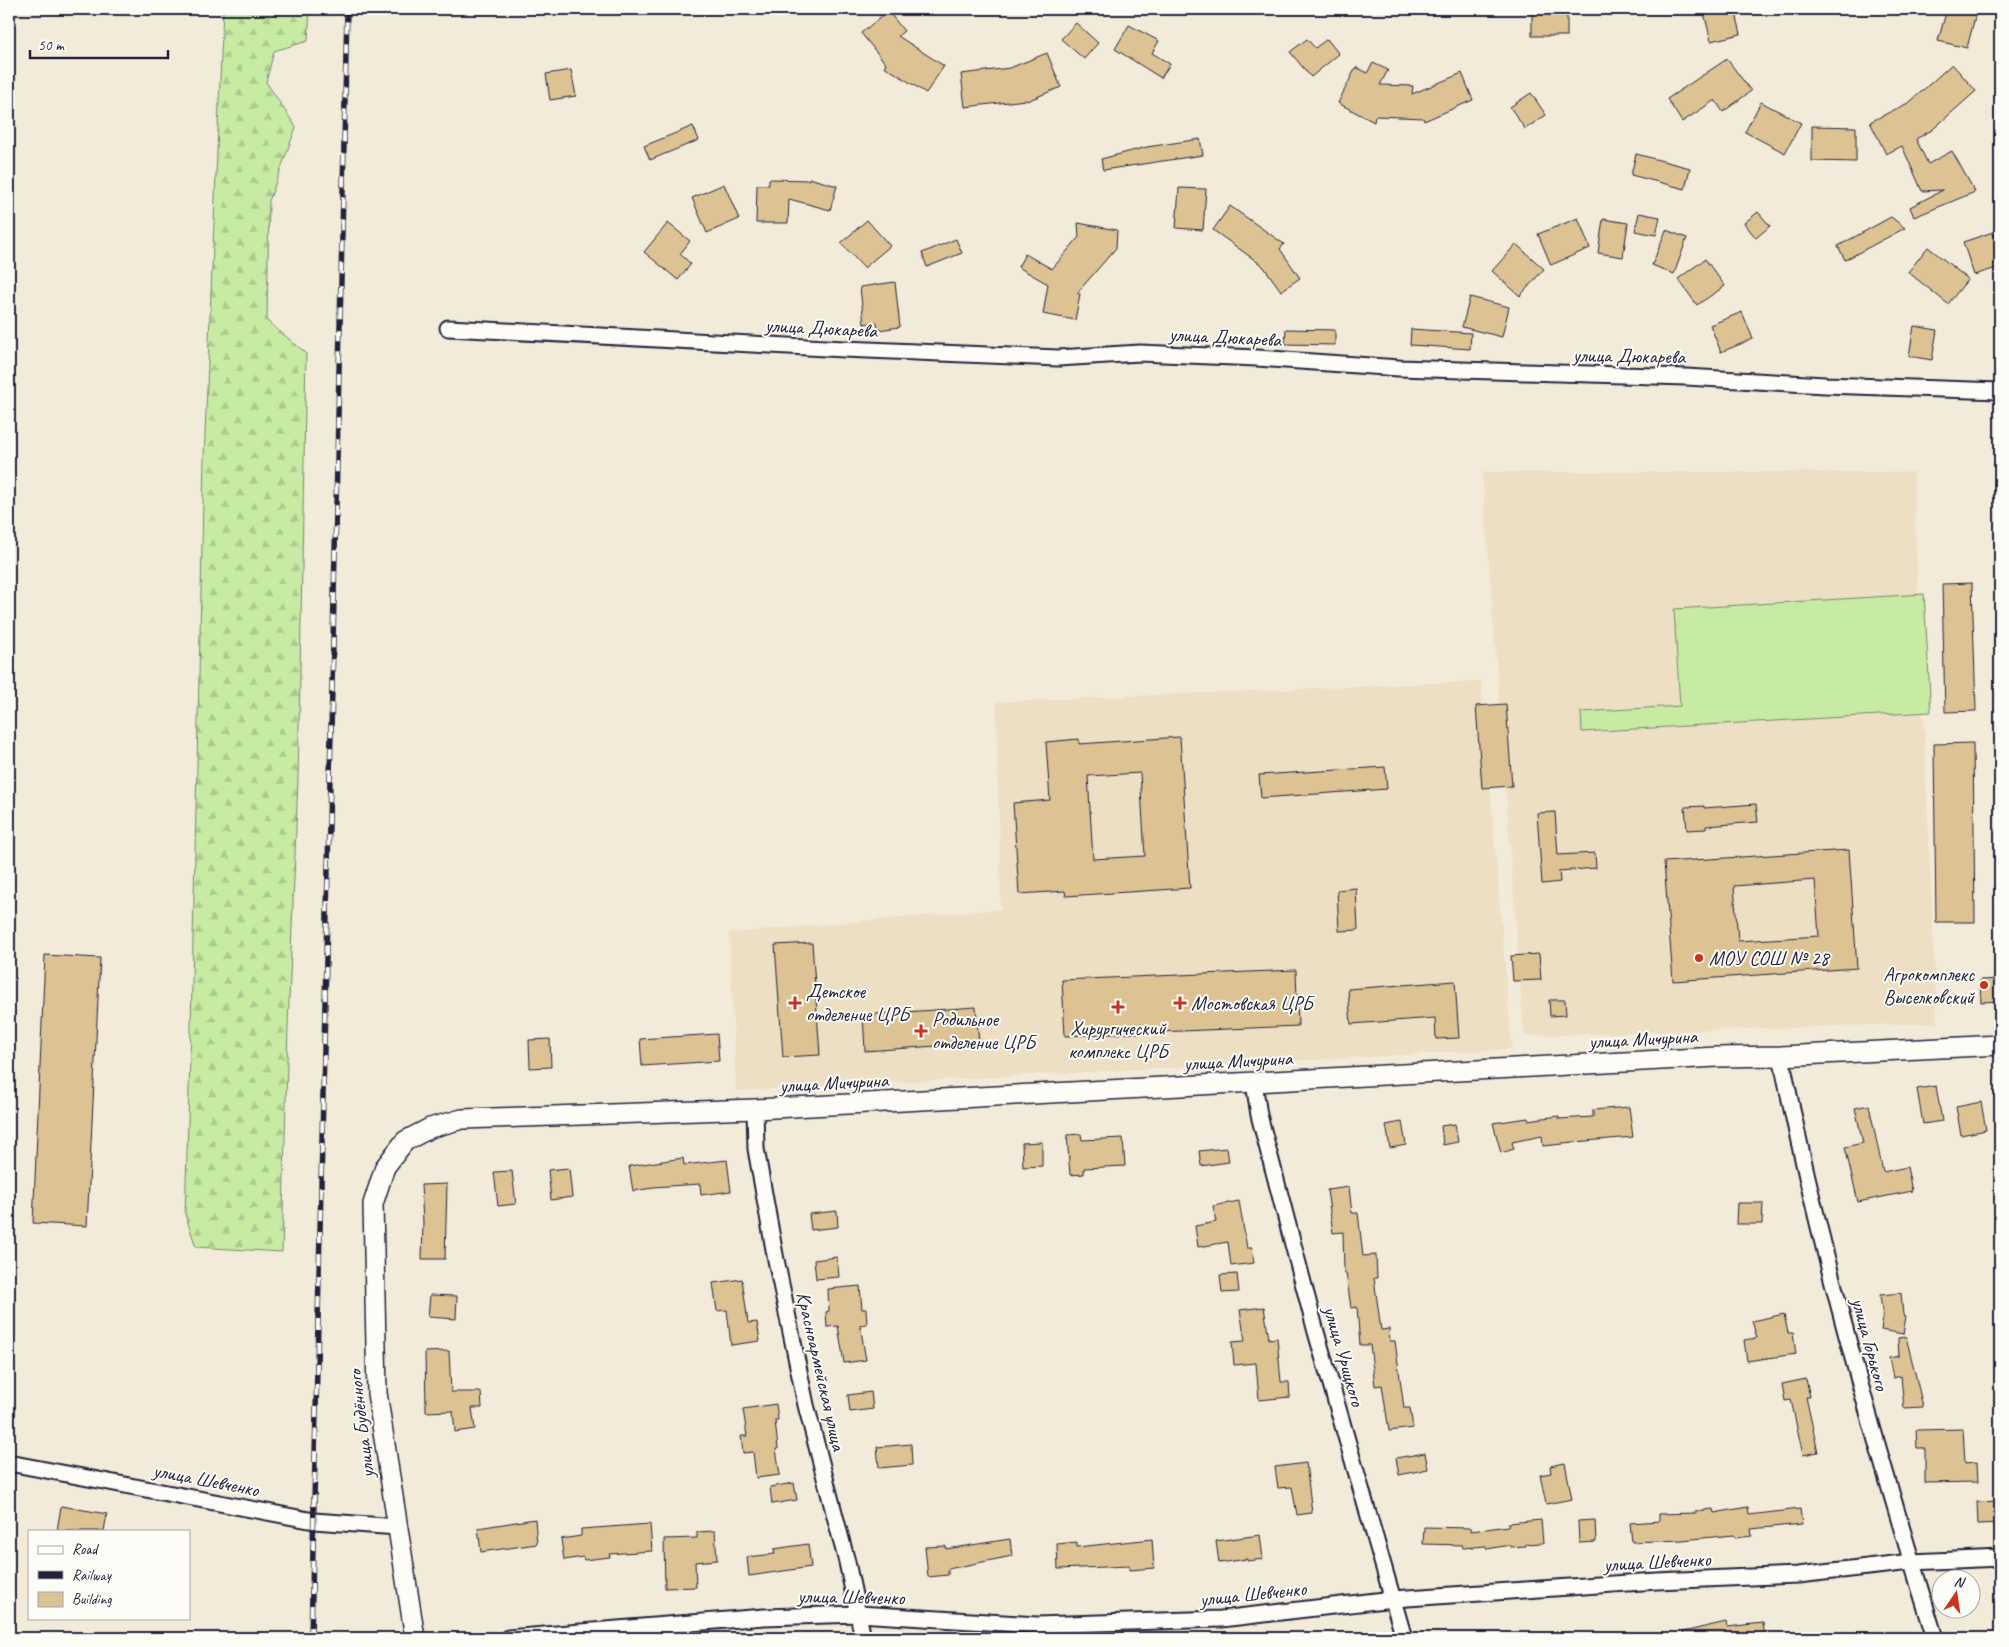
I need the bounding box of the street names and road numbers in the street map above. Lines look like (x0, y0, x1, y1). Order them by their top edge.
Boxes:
street label: улица Дюкарева (763, 313, 879, 343)
street label: улица Дюкарева (1167, 322, 1283, 352)
street label: улица Дюкарева (1572, 343, 1687, 369)
street label: улица Мичурина (1587, 1024, 1699, 1054)
street label: улица Мичурина (1182, 1046, 1294, 1076)
street label: улица Мичурина (778, 1068, 890, 1098)
street label: Красноармейская улица (791, 1289, 852, 1455)
street label: улица Горького (1845, 1294, 1895, 1394)
street label: улица Урицкого (1318, 1302, 1370, 1410)
street label: улица Будённого (342, 1366, 380, 1481)
street label: улица Шевченко (150, 1457, 262, 1503)
street label: улица Шевченко (1602, 1547, 1712, 1577)
street label: улица Шевченко (1198, 1576, 1308, 1612)
street label: улица Шевченко (796, 1584, 906, 1610)

